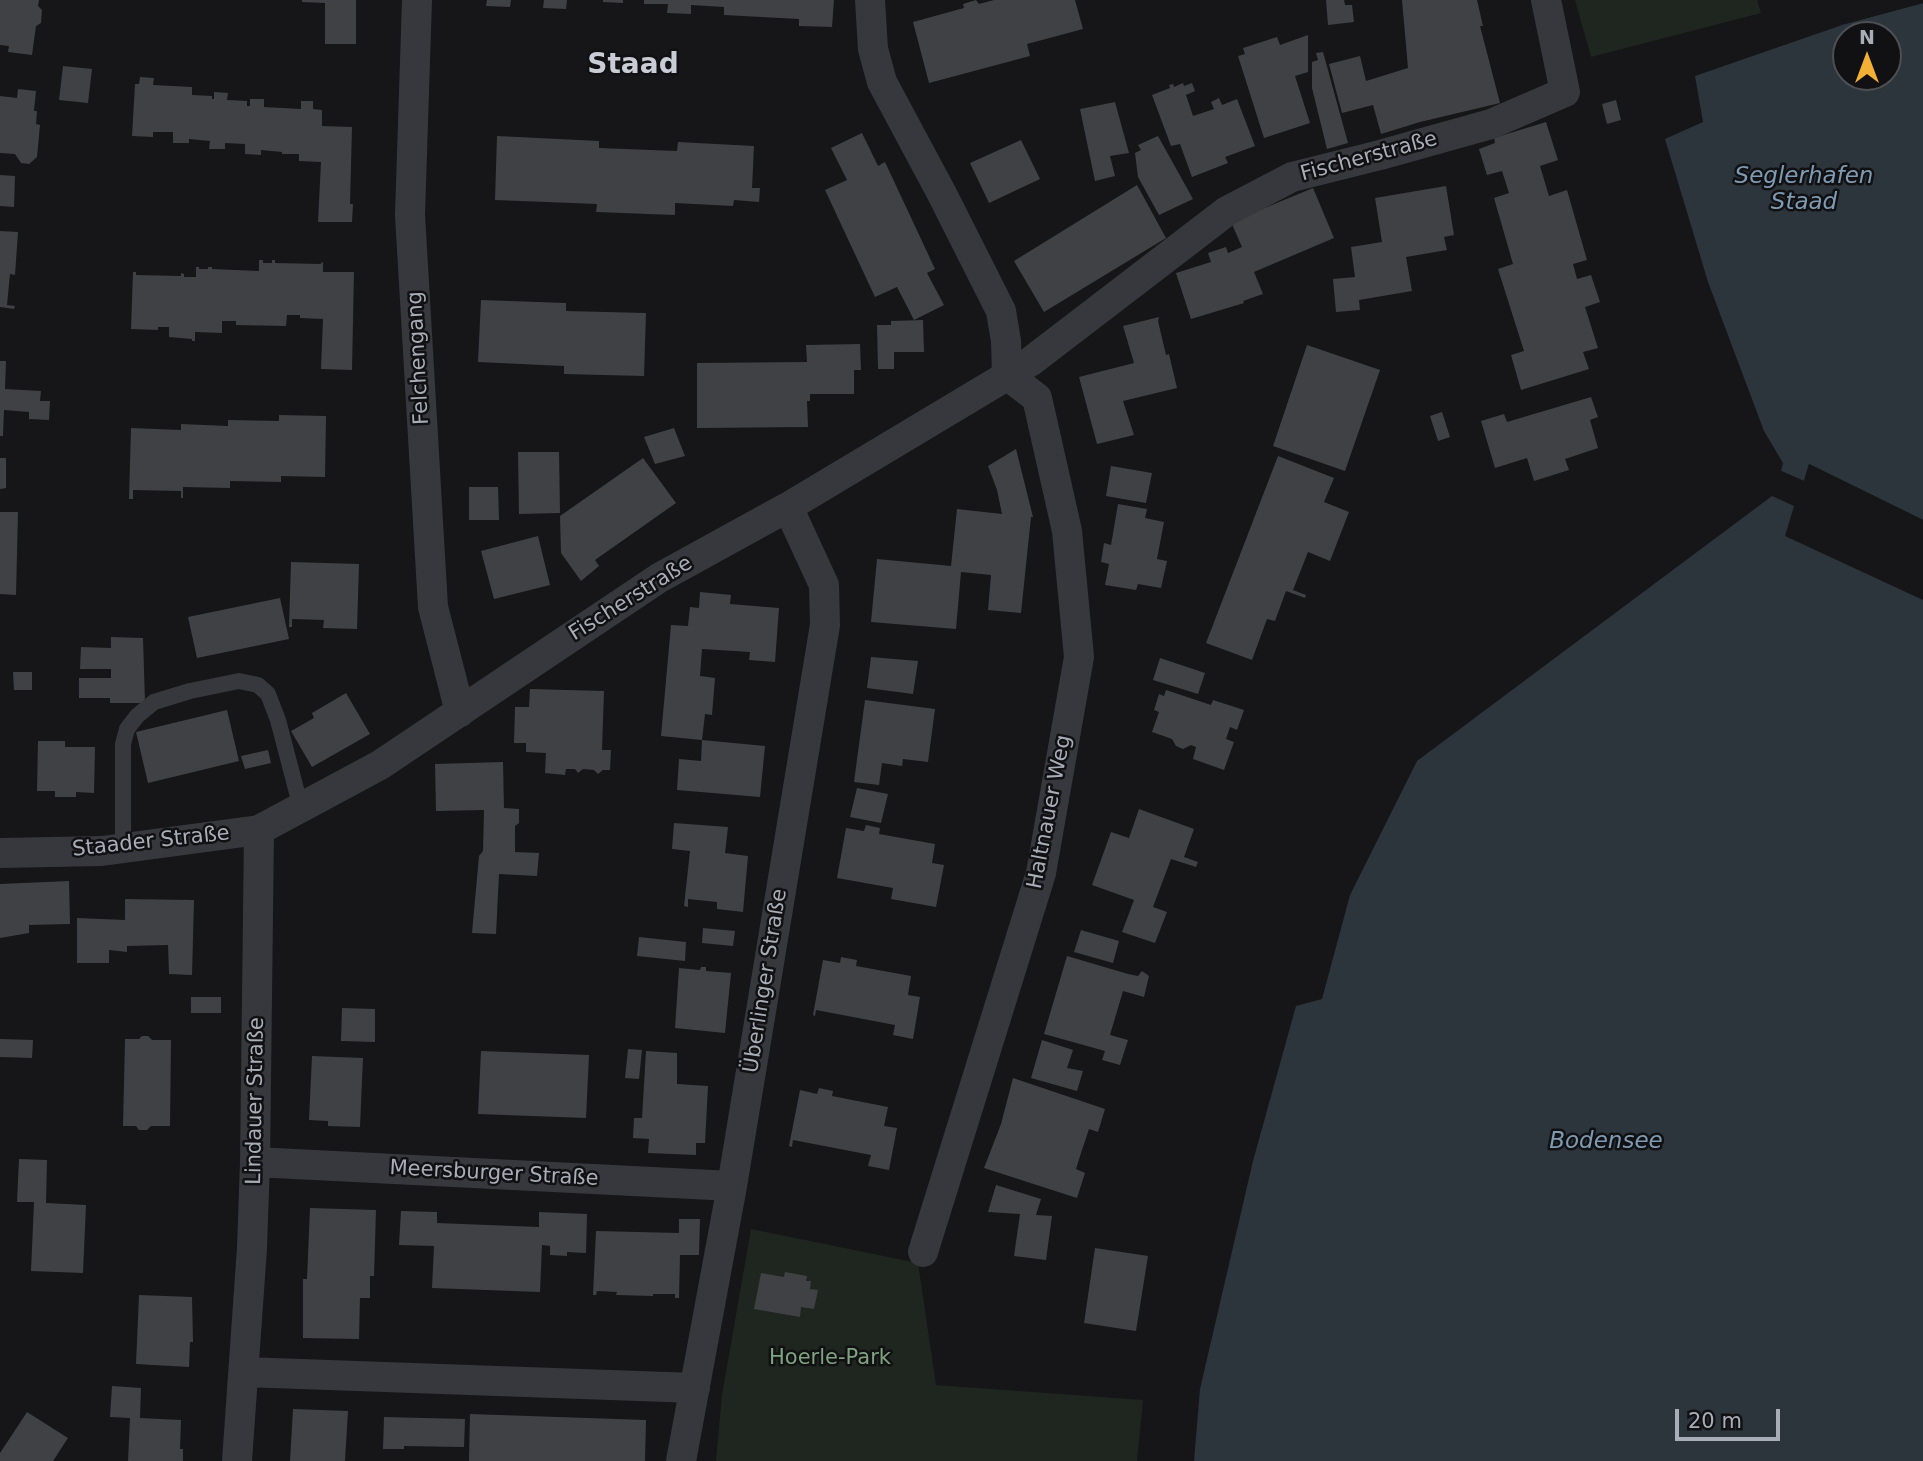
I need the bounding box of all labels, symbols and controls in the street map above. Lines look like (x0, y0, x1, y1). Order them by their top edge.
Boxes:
north arrow (1832, 21, 1902, 91)
text: N (1859, 26, 1875, 48)
district label: Staad (587, 49, 679, 83)
street label: Fischerstraße (1298, 127, 1440, 187)
water label: Seglerhafen Staad (1735, 163, 1873, 217)
street label: Felchengang (403, 291, 435, 425)
street label: Fischerstraße (565, 551, 697, 647)
street label: Haltnauer Weg (1023, 733, 1077, 891)
street label: Staader Straße (71, 821, 231, 863)
street label: Überlinger Straße (739, 887, 793, 1075)
street label: Lindauer Straße (242, 1017, 270, 1185)
water label: Bodensee (1549, 1128, 1663, 1156)
street label: Meersburger Straße (389, 1156, 599, 1192)
park label: Hoerle-Park (769, 1346, 891, 1372)
scale bar (1678, 1394, 1783, 1438)
text: 20 m (1688, 1409, 1742, 1433)

